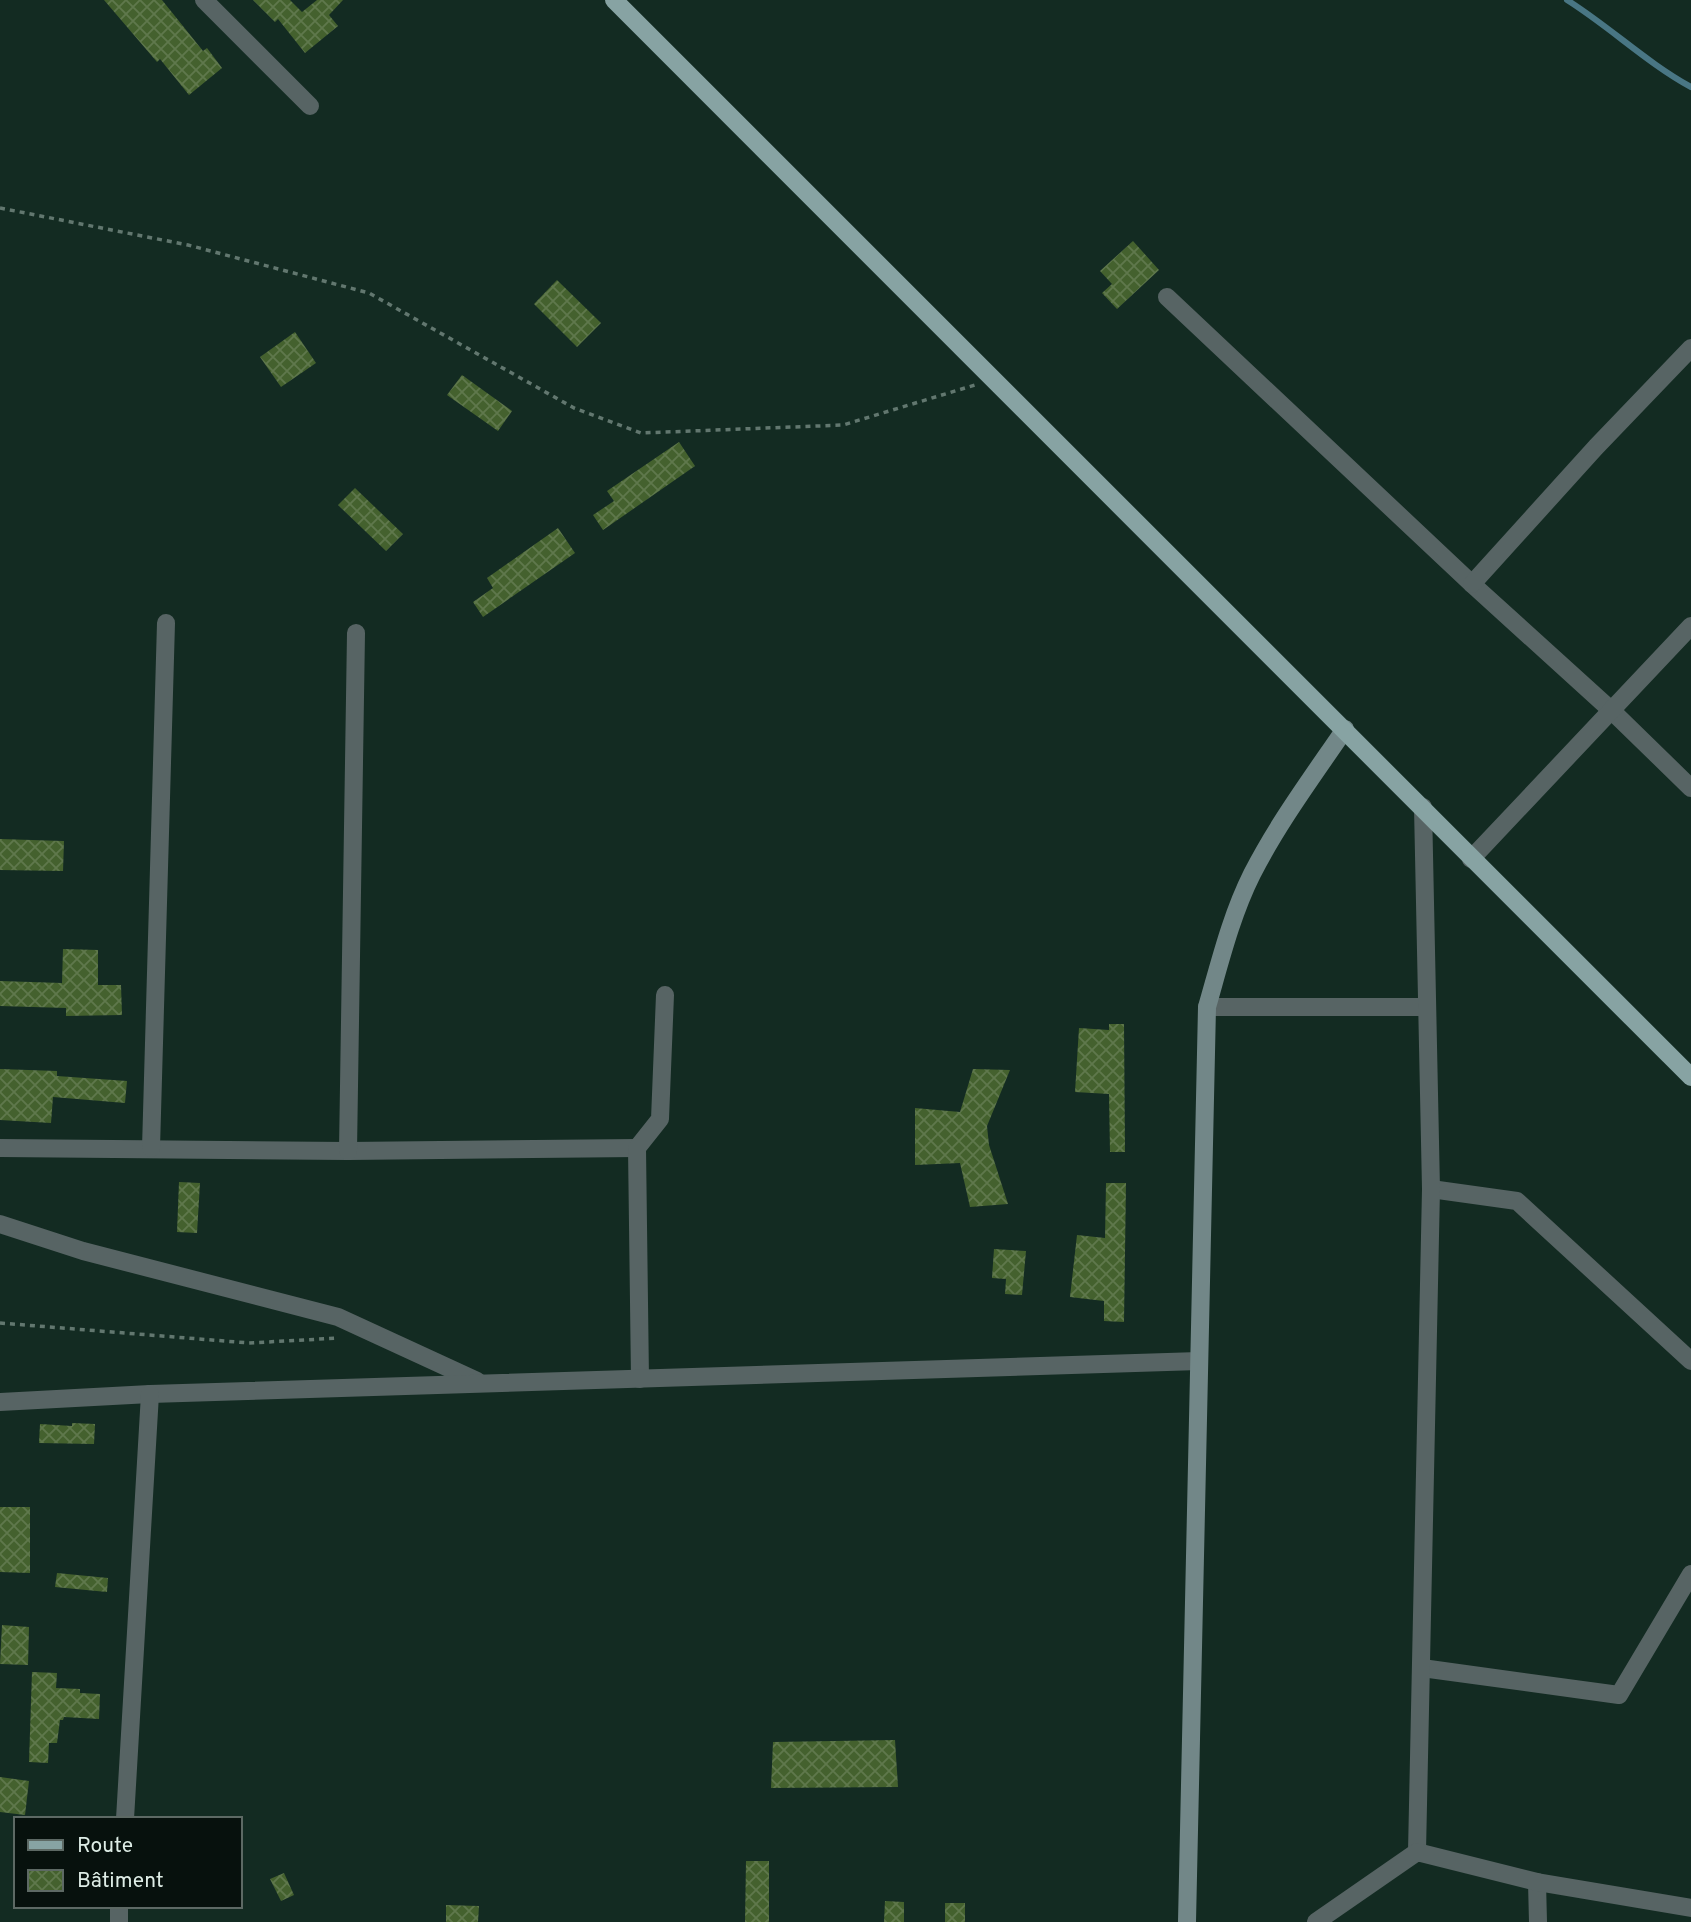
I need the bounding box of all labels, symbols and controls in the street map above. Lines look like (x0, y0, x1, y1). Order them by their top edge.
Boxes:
legend (14, 1817, 242, 1908)
text: Route (77, 1833, 133, 1860)
text: Bâtiment (77, 1868, 164, 1895)

